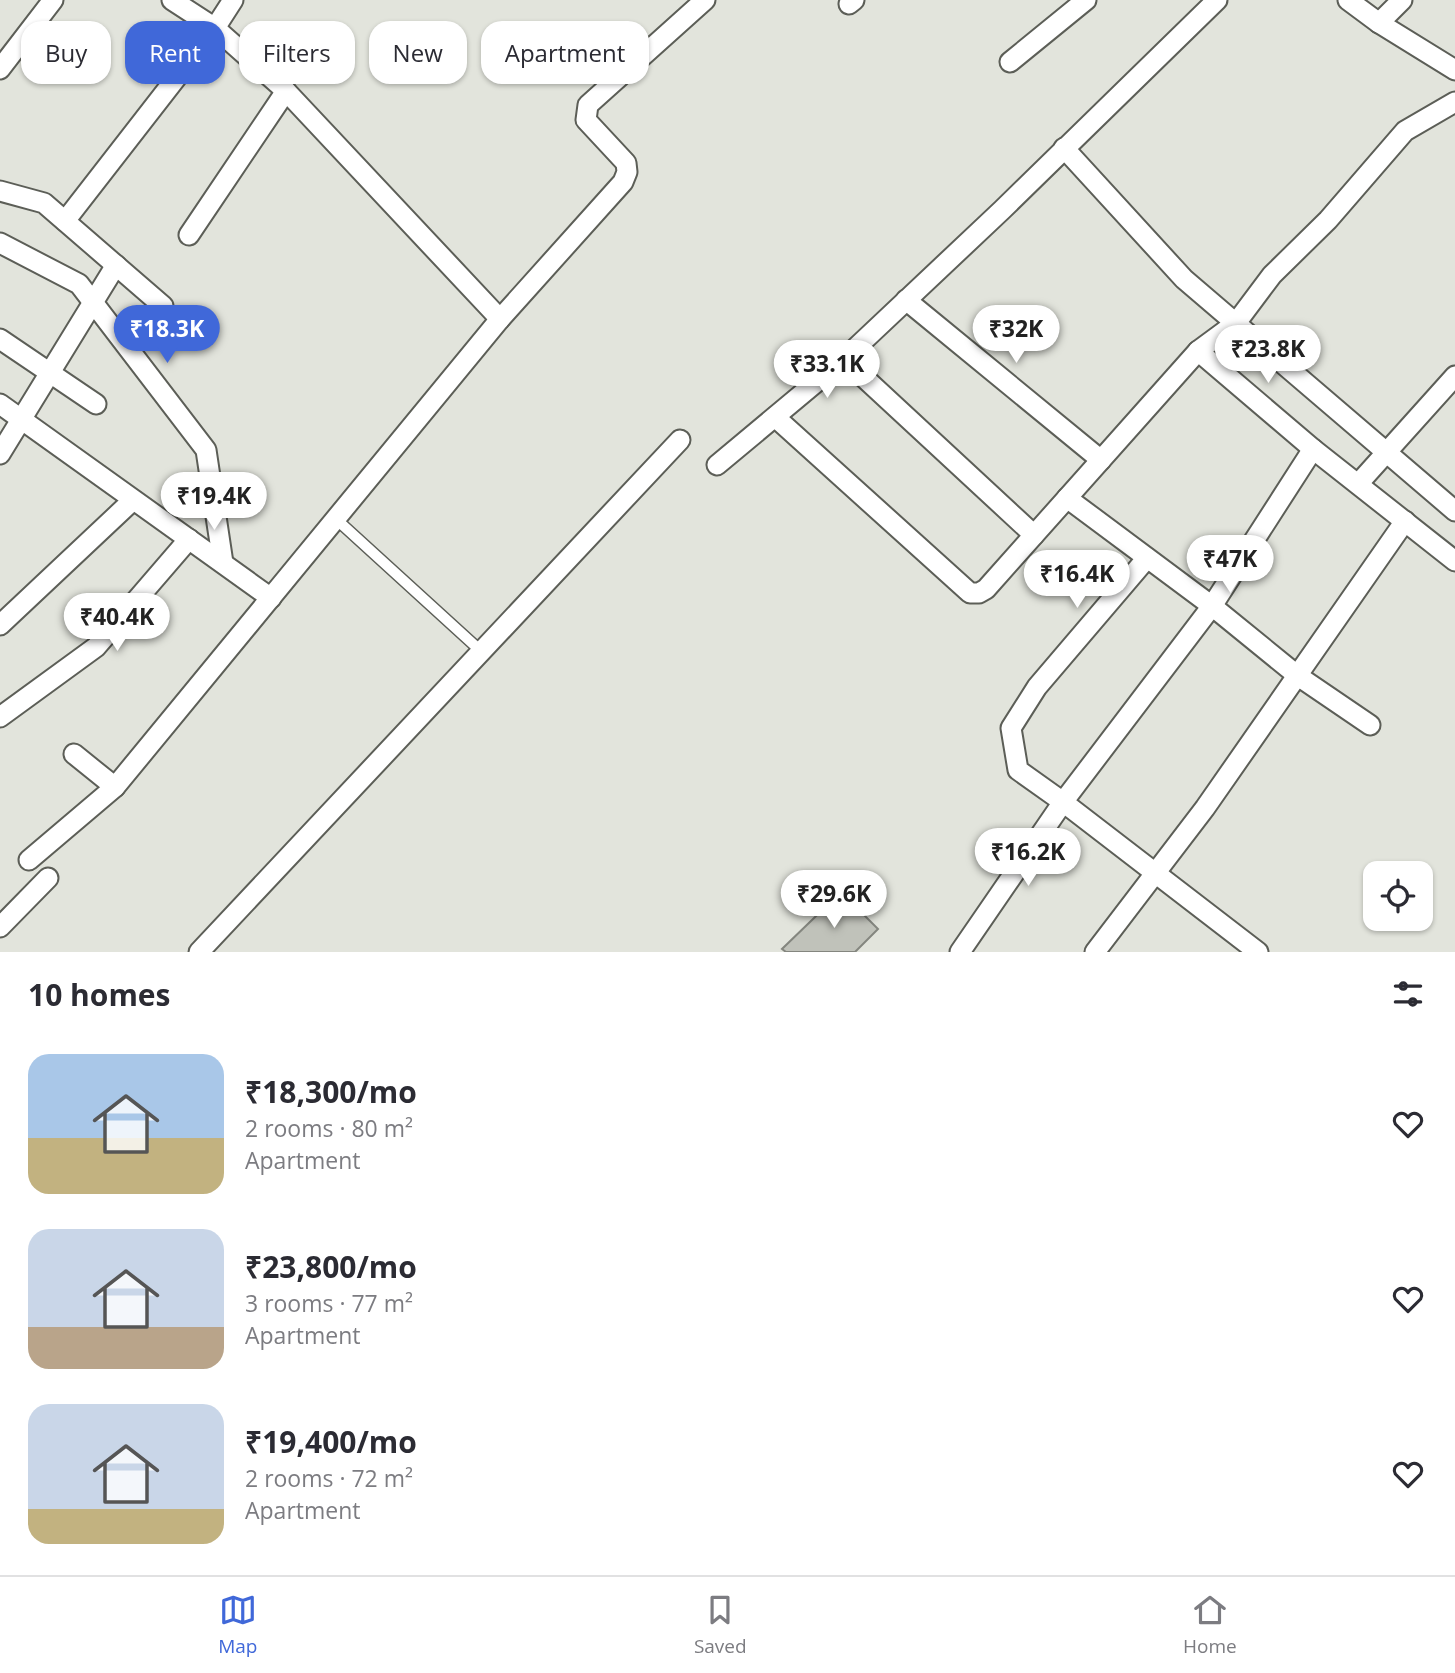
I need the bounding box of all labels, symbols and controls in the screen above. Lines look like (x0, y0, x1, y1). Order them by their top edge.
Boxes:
chip: Buy (21, 21, 111, 84)
chip: Rent (125, 21, 225, 84)
chip: Filters (239, 21, 355, 84)
chip: New (369, 21, 467, 84)
chip: Apartment (481, 21, 649, 84)
pin: ₹18.3K (110, 306, 224, 365)
pin: ₹32K (975, 306, 1057, 365)
text: ₹18.3K (130, 312, 204, 344)
text: ₹32K (989, 312, 1043, 344)
pin: ₹23.8K (1211, 326, 1325, 385)
text: ₹23.8K (1231, 332, 1305, 364)
pin: ₹33.1K (770, 340, 884, 400)
text: ₹33.1K (790, 347, 864, 379)
pin: ₹19.4K (157, 472, 271, 532)
text: ₹19.4K (177, 479, 251, 511)
pin: ₹47K (1189, 536, 1271, 595)
text: ₹47K (1203, 542, 1257, 574)
pin: ₹16.4K (1020, 550, 1134, 610)
text: ₹16.4K (1040, 557, 1114, 589)
pin: ₹40.4K (60, 594, 174, 653)
text: ₹40.4K (80, 600, 154, 632)
pin: ₹16.2K (971, 828, 1085, 888)
text: ₹16.2K (991, 835, 1065, 867)
map controls (1363, 861, 1433, 931)
button: locate (1363, 861, 1433, 931)
pin: ₹29.6K (777, 870, 891, 930)
text: ₹29.6K (797, 877, 871, 909)
text: 10 homes (28, 974, 171, 1015)
icon: filters (1389, 975, 1427, 1013)
text: ₹18,300/mo (245, 1071, 417, 1112)
icon: home (84, 1082, 168, 1166)
icon: heart (1389, 1105, 1427, 1143)
text: 2 rooms · 80 m² (245, 1112, 413, 1144)
text: Apartment (245, 1144, 361, 1176)
text: ₹23,800/mo (245, 1246, 417, 1287)
icon: home (84, 1257, 168, 1341)
icon: heart (1389, 1280, 1427, 1318)
text: 3 rooms · 77 m² (245, 1287, 413, 1319)
text: Apartment (245, 1319, 361, 1351)
text: ₹19,400/mo (245, 1421, 417, 1462)
icon: home (84, 1432, 168, 1516)
icon: heart (1389, 1455, 1427, 1493)
text: 2 rooms · 72 m² (245, 1462, 413, 1494)
text: Apartment (245, 1494, 361, 1526)
tab: Map (218, 1591, 257, 1659)
tab: Saved (694, 1591, 747, 1659)
tab: Home (1183, 1591, 1237, 1659)

